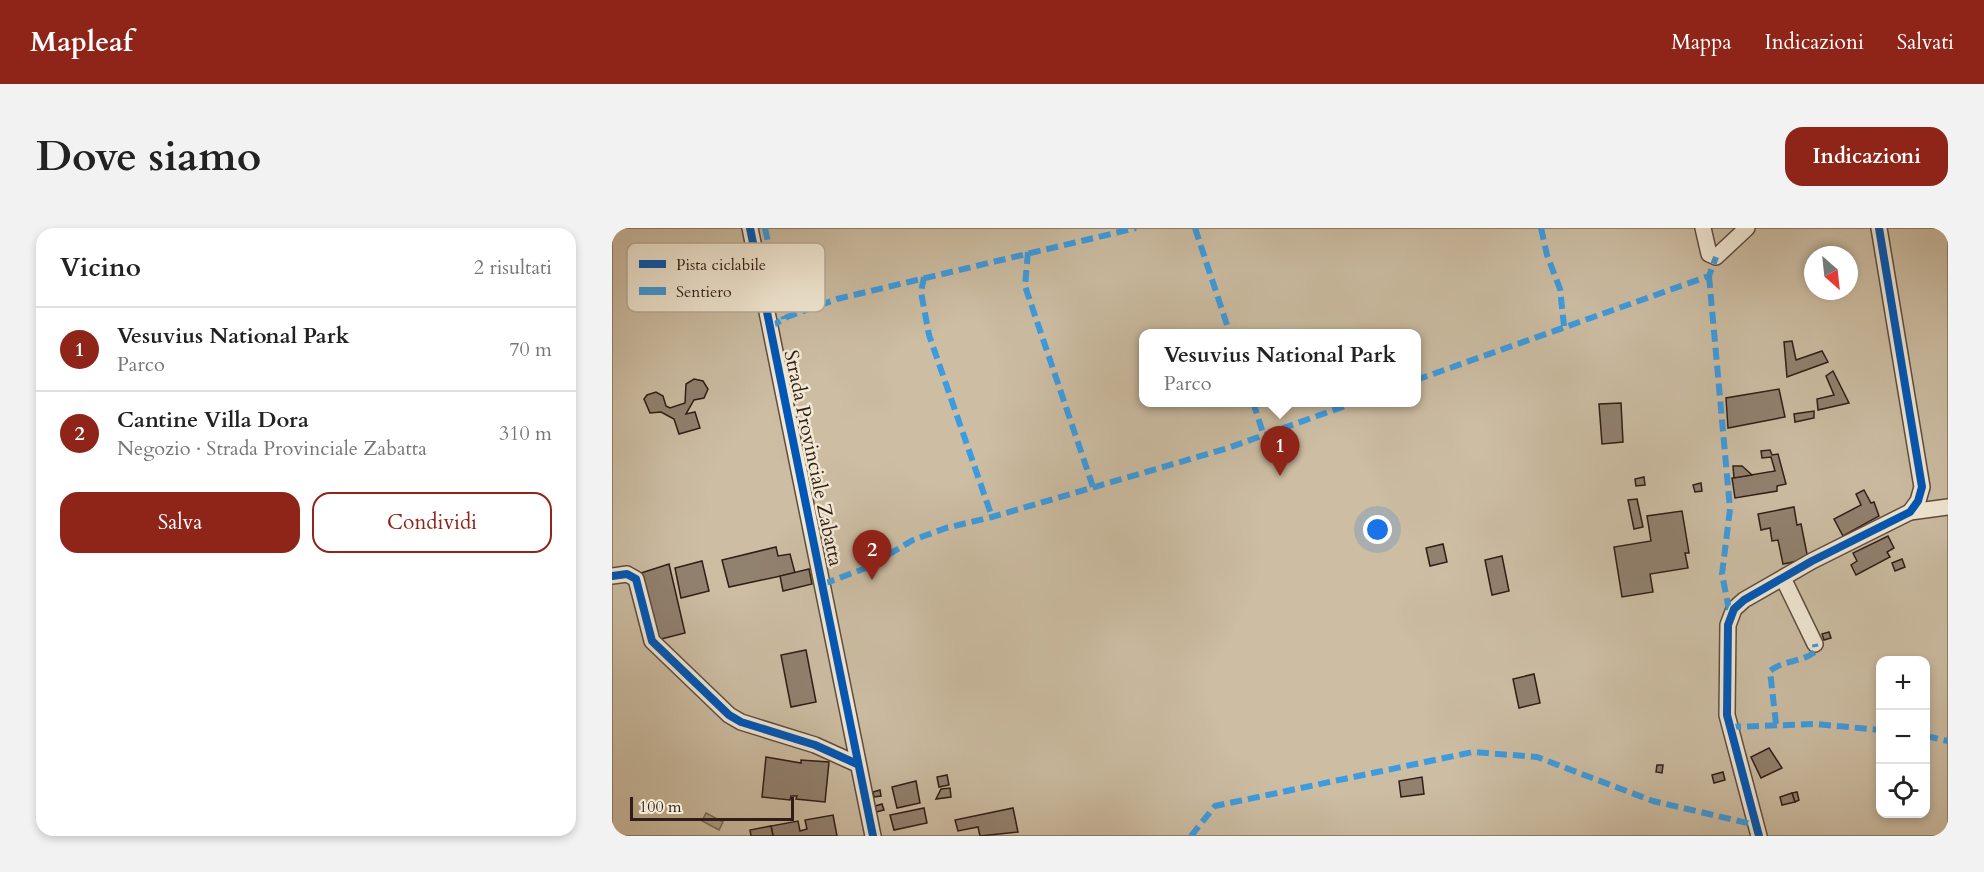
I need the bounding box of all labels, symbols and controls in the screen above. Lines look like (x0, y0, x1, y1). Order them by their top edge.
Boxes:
text: Mapleaf (30, 23, 133, 61)
text: Mappa (1671, 28, 1731, 57)
text: Indicazioni (1764, 28, 1864, 57)
text: Salvati (1897, 28, 1954, 57)
button: Indicazioni (1785, 127, 1948, 186)
text: Dove siamo (36, 128, 261, 185)
legend (627, 243, 825, 312)
north arrow (1804, 246, 1858, 300)
text: Vicino (60, 250, 141, 285)
text: 2 risultati (474, 254, 552, 281)
text: Pista ciclabile (676, 254, 766, 276)
text: Sentiero (676, 281, 732, 303)
text: Vesuvius National Park (117, 321, 349, 351)
popup (1139, 329, 1421, 407)
text: 1 (74, 336, 85, 363)
text: 70 m (509, 336, 552, 363)
text: Vesuvius National Park (1164, 340, 1396, 370)
street label: Strada Provinciale Zabatta (777, 347, 850, 569)
text: Parco (117, 351, 165, 378)
text: Parco (1164, 370, 1212, 397)
text: Cantine Villa Dora (117, 405, 309, 435)
text: 2 (74, 420, 85, 447)
text: 310 m (499, 420, 552, 447)
pin: 1 (1260, 426, 1300, 476)
text: Negozio · Strada Provinciale Zabatta (117, 435, 427, 462)
button: Salva (60, 492, 300, 553)
button: Condividi (312, 492, 552, 553)
your location (1363, 515, 1392, 544)
pin: 2 (852, 530, 892, 580)
map controls (1876, 656, 1930, 818)
button: + (1876, 656, 1930, 710)
button: − (1876, 710, 1930, 764)
button: locate (1876, 764, 1930, 818)
scale bar (630, 794, 794, 822)
text: 100 m (639, 796, 681, 818)

